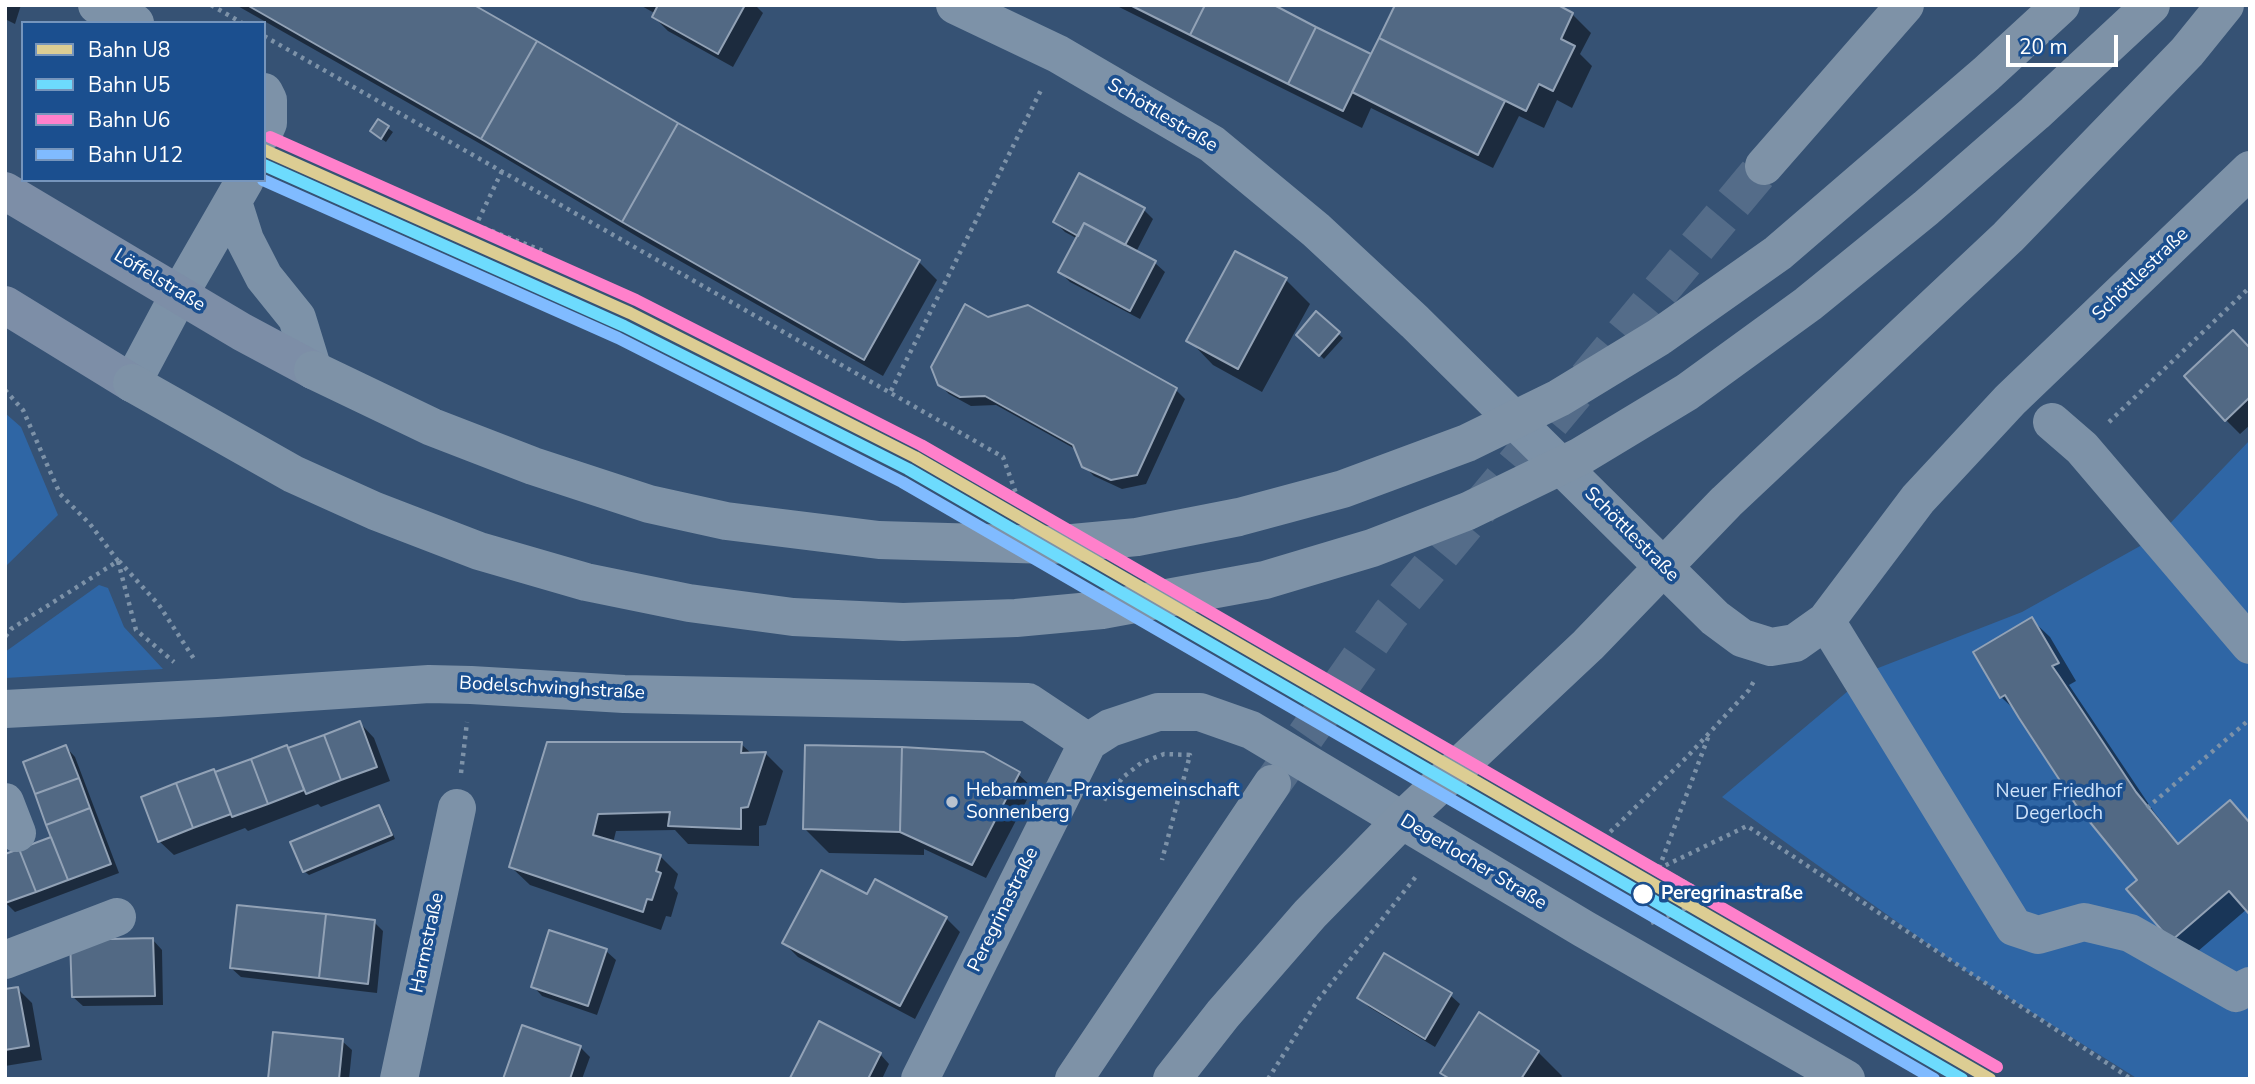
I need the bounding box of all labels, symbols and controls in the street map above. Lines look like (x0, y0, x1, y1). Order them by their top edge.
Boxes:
legend (21, 21, 266, 182)
scale bar (2010, 21, 2122, 65)
text: 20 m (2019, 33, 2068, 61)
text: Bahn U8 (88, 36, 170, 64)
text: Bahn U5 (88, 71, 170, 99)
street label: Schöttlestraße (1103, 74, 1221, 158)
text: Bahn U6 (88, 106, 170, 134)
text: Bahn U12 (88, 141, 183, 169)
street label: Schöttlestraße (2088, 223, 2194, 327)
street label: Löffelstraße (109, 245, 209, 317)
street label: Schöttlestraße (1579, 483, 1683, 587)
street label: Bodelschwinghstraße (458, 673, 646, 705)
place label: Hebammen-Praxisgemeinschaft Sonnenberg (966, 780, 1239, 824)
park label: Neuer Friedhof Degerloch (1996, 781, 2122, 825)
marker: Hebammen-Praxisgemeinschaft Sonnenberg (944, 794, 960, 810)
street label: Degerlocher Straße (1396, 810, 1550, 916)
street label: Peregrinastraße (964, 844, 1044, 976)
marker: Peregrinastraße (1631, 882, 1655, 906)
place label: Peregrinastraße (1661, 883, 1803, 905)
street label: Harmstraße (406, 891, 450, 995)

